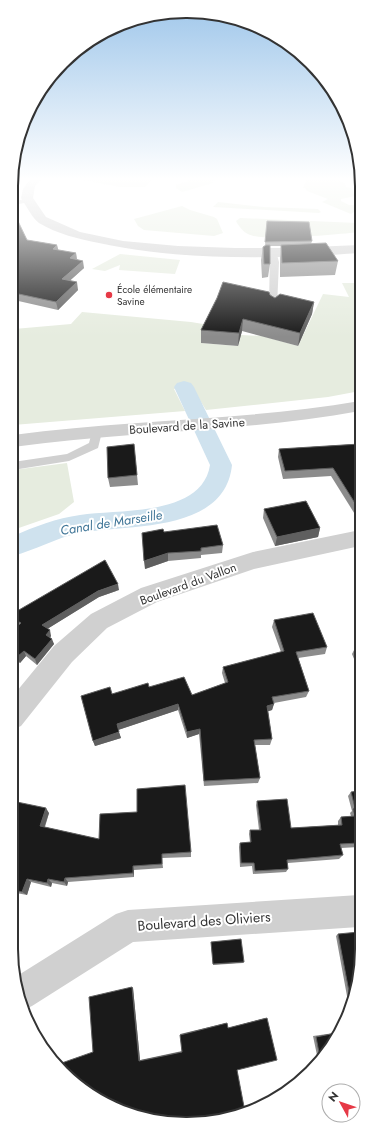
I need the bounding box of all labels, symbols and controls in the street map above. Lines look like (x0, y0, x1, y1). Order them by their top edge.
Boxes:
place label: École élémentaire Savine (117, 282, 192, 309)
marker: École élémentaire Savine (104, 290, 114, 300)
street label: Boulevard de la Savine (129, 413, 245, 439)
water label: Canal de Marseille (59, 505, 164, 540)
street label: Boulevard du Vallon (137, 558, 239, 610)
street label: Boulevard des Oliviers (137, 906, 272, 936)
north arrow (321, 1083, 361, 1123)
text: N (324, 1088, 342, 1105)

